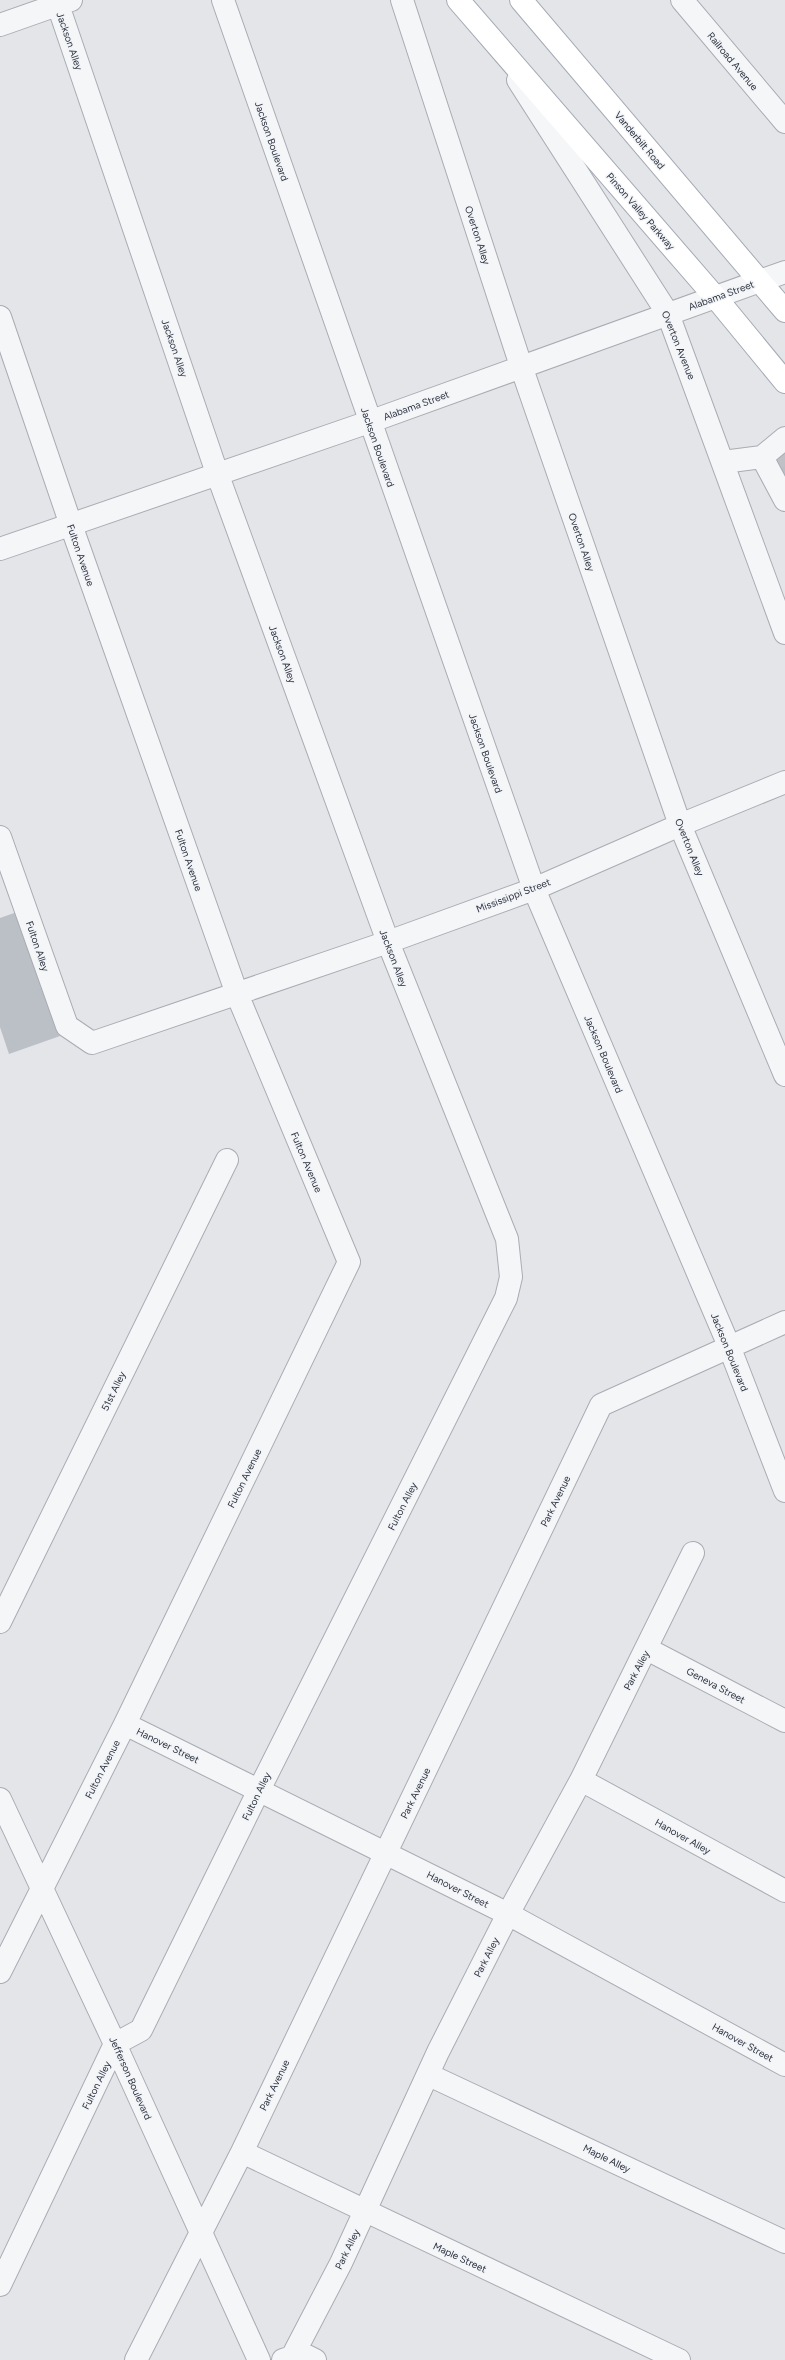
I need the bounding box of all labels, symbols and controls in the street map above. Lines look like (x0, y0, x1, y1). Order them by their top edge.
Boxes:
street label: Jackson Alley (53, 10, 86, 73)
street label: Railroad Avenue (704, 29, 761, 94)
street label: Jackson Boulevard (252, 100, 291, 183)
street label: Vanderbilt Road (612, 109, 668, 172)
street label: Pinson Valley Parkway (603, 170, 678, 253)
street label: Overton Alley (462, 204, 493, 267)
street label: Alabama Street (686, 277, 756, 313)
street label: Overton Avenue (659, 309, 698, 382)
street label: Jackson Alley (158, 317, 191, 380)
street label: Alabama Street (381, 387, 451, 423)
street label: Jackson Boulevard (358, 406, 397, 489)
street label: Overton Alley (565, 511, 598, 574)
street label: Fulton Avenue (64, 523, 97, 588)
street label: Jackson Alley (266, 623, 299, 686)
street label: Jackson Boulevard (466, 712, 505, 795)
street label: Overton Alley (672, 816, 707, 879)
street label: Fulton Avenue (172, 828, 205, 893)
street label: Mississippi Street (474, 875, 552, 916)
street label: Fulton Alley (23, 919, 52, 974)
street label: Jackson Alley (377, 927, 411, 990)
street label: Jackson Boulevard (581, 1013, 626, 1095)
street label: Fulton Avenue (288, 1130, 325, 1195)
street label: Jackson Boulevard (708, 1311, 751, 1393)
street label: 51st Alley (98, 1369, 129, 1413)
street label: Fulton Avenue (224, 1446, 265, 1510)
street label: Park Avenue (537, 1473, 574, 1529)
street label: Fulton Alley (385, 1479, 420, 1533)
street label: Park Alley (621, 1647, 653, 1692)
street label: Geneva Street (684, 1665, 748, 1706)
street label: Hanover Street (134, 1725, 201, 1766)
street label: Fulton Avenue (82, 1737, 123, 1801)
street label: Park Avenue (397, 1765, 434, 1821)
street label: Fulton Alley (239, 1769, 274, 1823)
street label: Hanover Alley (652, 1816, 714, 1858)
street label: Hanover Street (424, 1868, 491, 1911)
street label: Park Alley (471, 1934, 502, 1979)
street label: Hanover Street (710, 2020, 776, 2065)
street label: Jefferson Boulevard (106, 2035, 155, 2122)
street label: Park Avenue (256, 2057, 293, 2113)
street label: Fulton Alley (79, 2058, 114, 2112)
street label: Maple Alley (581, 2141, 633, 2176)
street label: Park Alley (332, 2226, 363, 2272)
street label: Maple Street (431, 2239, 489, 2276)

